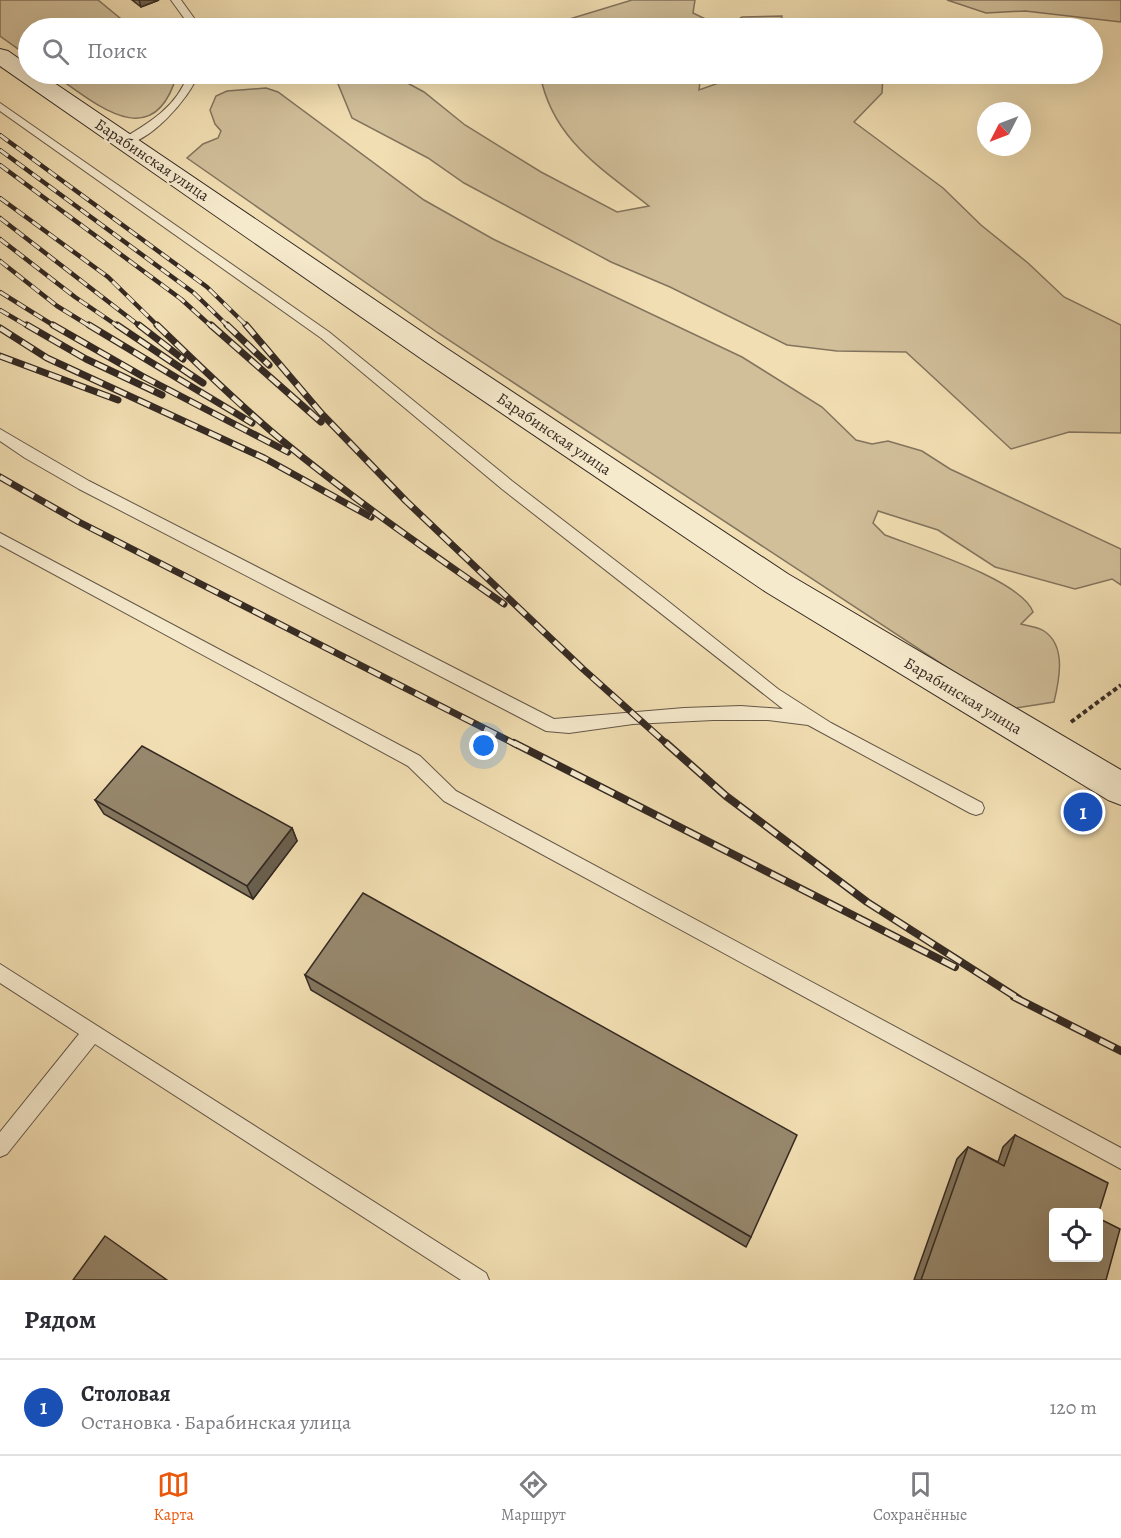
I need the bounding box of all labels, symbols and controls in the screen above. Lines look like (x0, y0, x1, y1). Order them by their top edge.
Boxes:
search box (18, 18, 1103, 84)
icon: search (39, 35, 72, 68)
text: Поиск (87, 36, 147, 66)
north arrow (977, 102, 1031, 156)
street label: Барабинская улица (90, 113, 214, 207)
street label: Барабинская улица (492, 387, 616, 481)
street label: Барабинская улица (900, 652, 1027, 740)
your location (469, 731, 498, 760)
pin: 1 (1064, 790, 1102, 834)
map controls (1049, 1208, 1103, 1262)
button: locate (1049, 1208, 1103, 1262)
text: Рядом (24, 1302, 96, 1337)
text: Столовая (81, 1379, 171, 1409)
text: 1 (40, 1394, 47, 1421)
text: 120 m (1049, 1394, 1097, 1421)
text: Остановка · Барабинская улица (81, 1409, 351, 1436)
tab: Карта (154, 1468, 194, 1526)
tab: Маршрут (501, 1468, 566, 1526)
tab: Сохранённые (873, 1468, 967, 1526)

